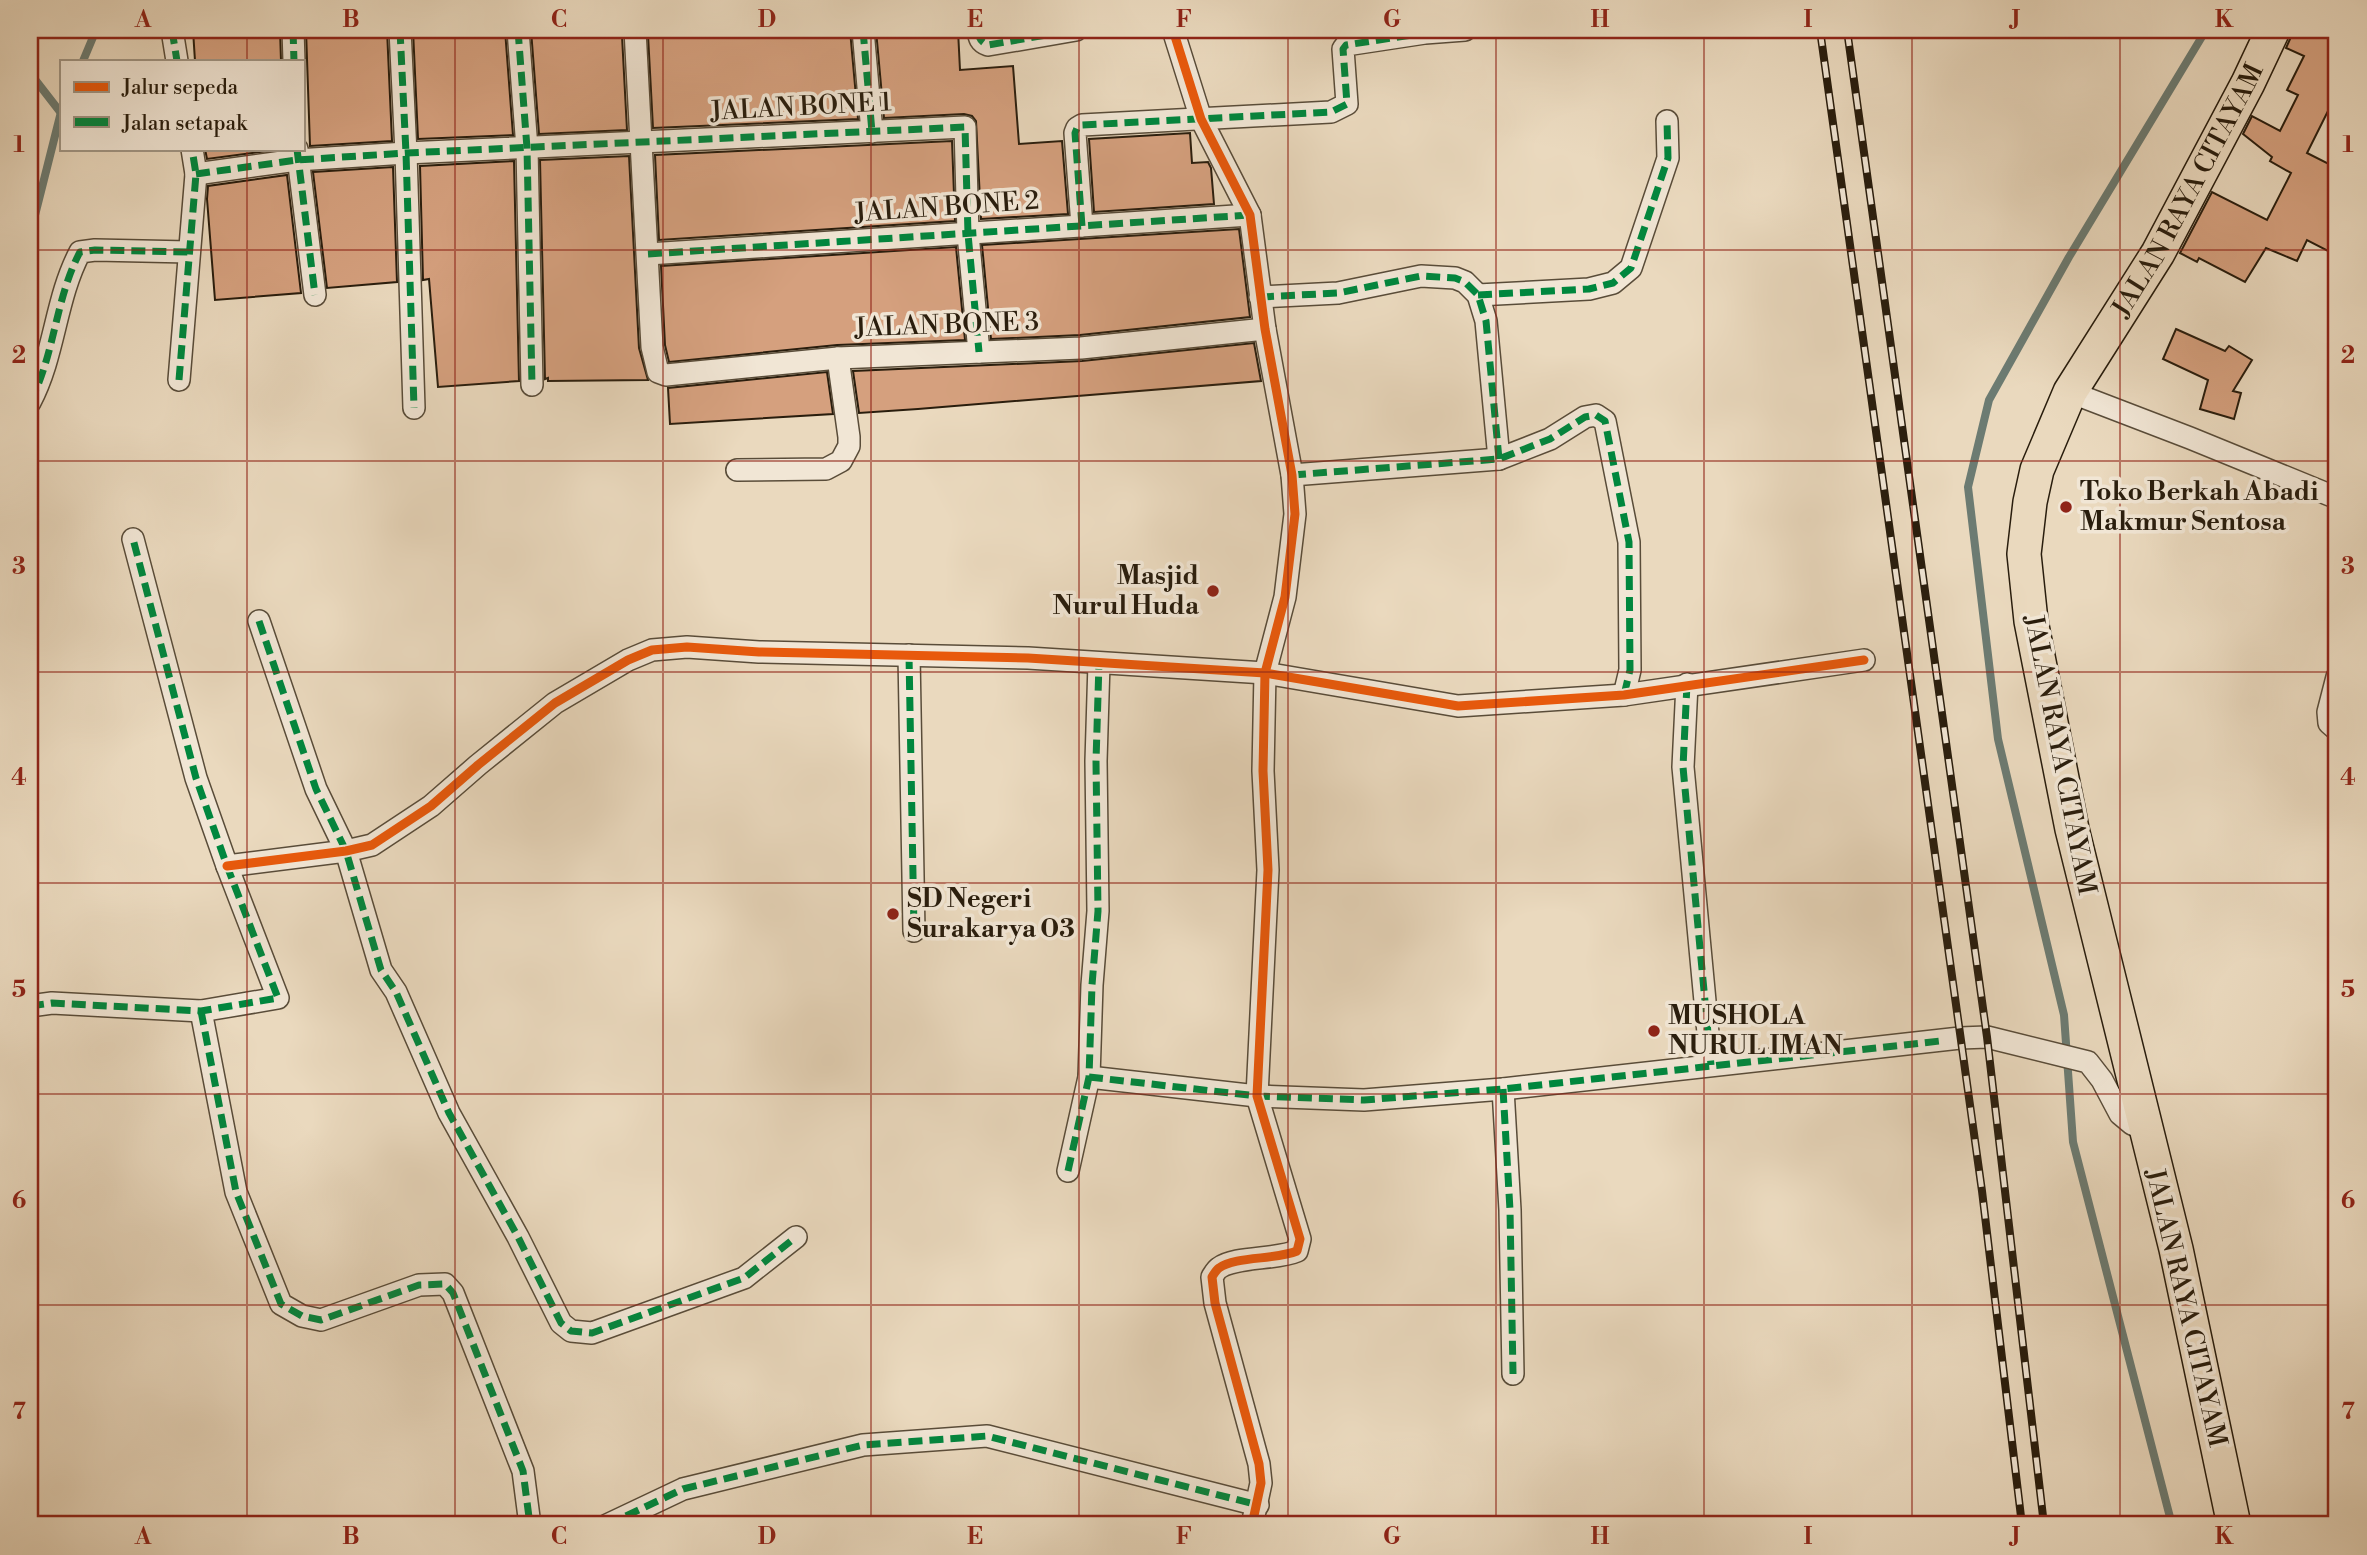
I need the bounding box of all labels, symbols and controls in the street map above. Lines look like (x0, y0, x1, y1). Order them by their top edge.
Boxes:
text: A (134, 6, 152, 34)
text: B (342, 6, 360, 34)
text: C (551, 6, 567, 34)
text: D (758, 6, 776, 34)
text: E (967, 6, 983, 34)
text: F (1176, 6, 1192, 34)
text: G (1383, 6, 1401, 34)
text: H (1591, 6, 1610, 34)
text: I (1804, 6, 1813, 34)
text: J (2009, 6, 2021, 34)
text: K (2215, 6, 2234, 34)
street label: JALAN RAYA CITAYAM (2105, 58, 2271, 324)
legend (60, 60, 304, 150)
text: Jalur sepeda (121, 75, 239, 101)
street label: JALAN BONE 1 (709, 86, 892, 128)
text: Jalan setapak (121, 111, 248, 137)
text: 1 (13, 131, 25, 159)
text: 1 (2342, 131, 2354, 159)
street label: JALAN BONE 2 (853, 185, 1040, 229)
street label: JALAN BONE 3 (853, 306, 1040, 344)
text: 2 (12, 342, 26, 370)
text: 2 (2341, 342, 2355, 370)
place label: Toko Berkah Abadi Makmur Sentosa (2080, 476, 2318, 538)
marker: Toko Berkah Abadi Makmur Sentosa (2058, 499, 2074, 515)
text: 3 (12, 553, 26, 581)
text: 3 (2341, 553, 2355, 581)
place label: Masjid Nurul Huda (1053, 560, 1200, 622)
marker: Masjid Nurul Huda (1205, 583, 1221, 599)
street label: JALAN RAYA CITAYAM (2017, 611, 2103, 898)
text: 4 (11, 764, 27, 792)
text: 4 (2340, 764, 2356, 792)
place label: SD Negeri Surakarya 03 (907, 883, 1075, 945)
marker: SD Negeri Surakarya 03 (885, 906, 901, 922)
text: 5 (12, 976, 26, 1004)
text: 5 (2341, 976, 2355, 1004)
place label: MUSHOLA NURUL IMAN (1668, 1000, 1843, 1062)
marker: MUSHOLA NURUL IMAN (1646, 1023, 1662, 1039)
street label: JALAN RAYA CITAYAM (2138, 1165, 2234, 1450)
text: 6 (12, 1187, 26, 1215)
text: 6 (2341, 1187, 2355, 1215)
text: 7 (12, 1398, 26, 1426)
text: 7 (2341, 1398, 2355, 1426)
text: A (134, 1523, 152, 1551)
text: B (342, 1523, 360, 1551)
text: C (551, 1523, 567, 1551)
text: D (758, 1523, 776, 1551)
text: E (967, 1523, 983, 1551)
text: F (1176, 1523, 1192, 1551)
text: G (1383, 1523, 1401, 1551)
text: H (1591, 1523, 1610, 1551)
text: I (1804, 1523, 1813, 1551)
text: J (2009, 1523, 2021, 1551)
text: K (2215, 1523, 2234, 1551)

